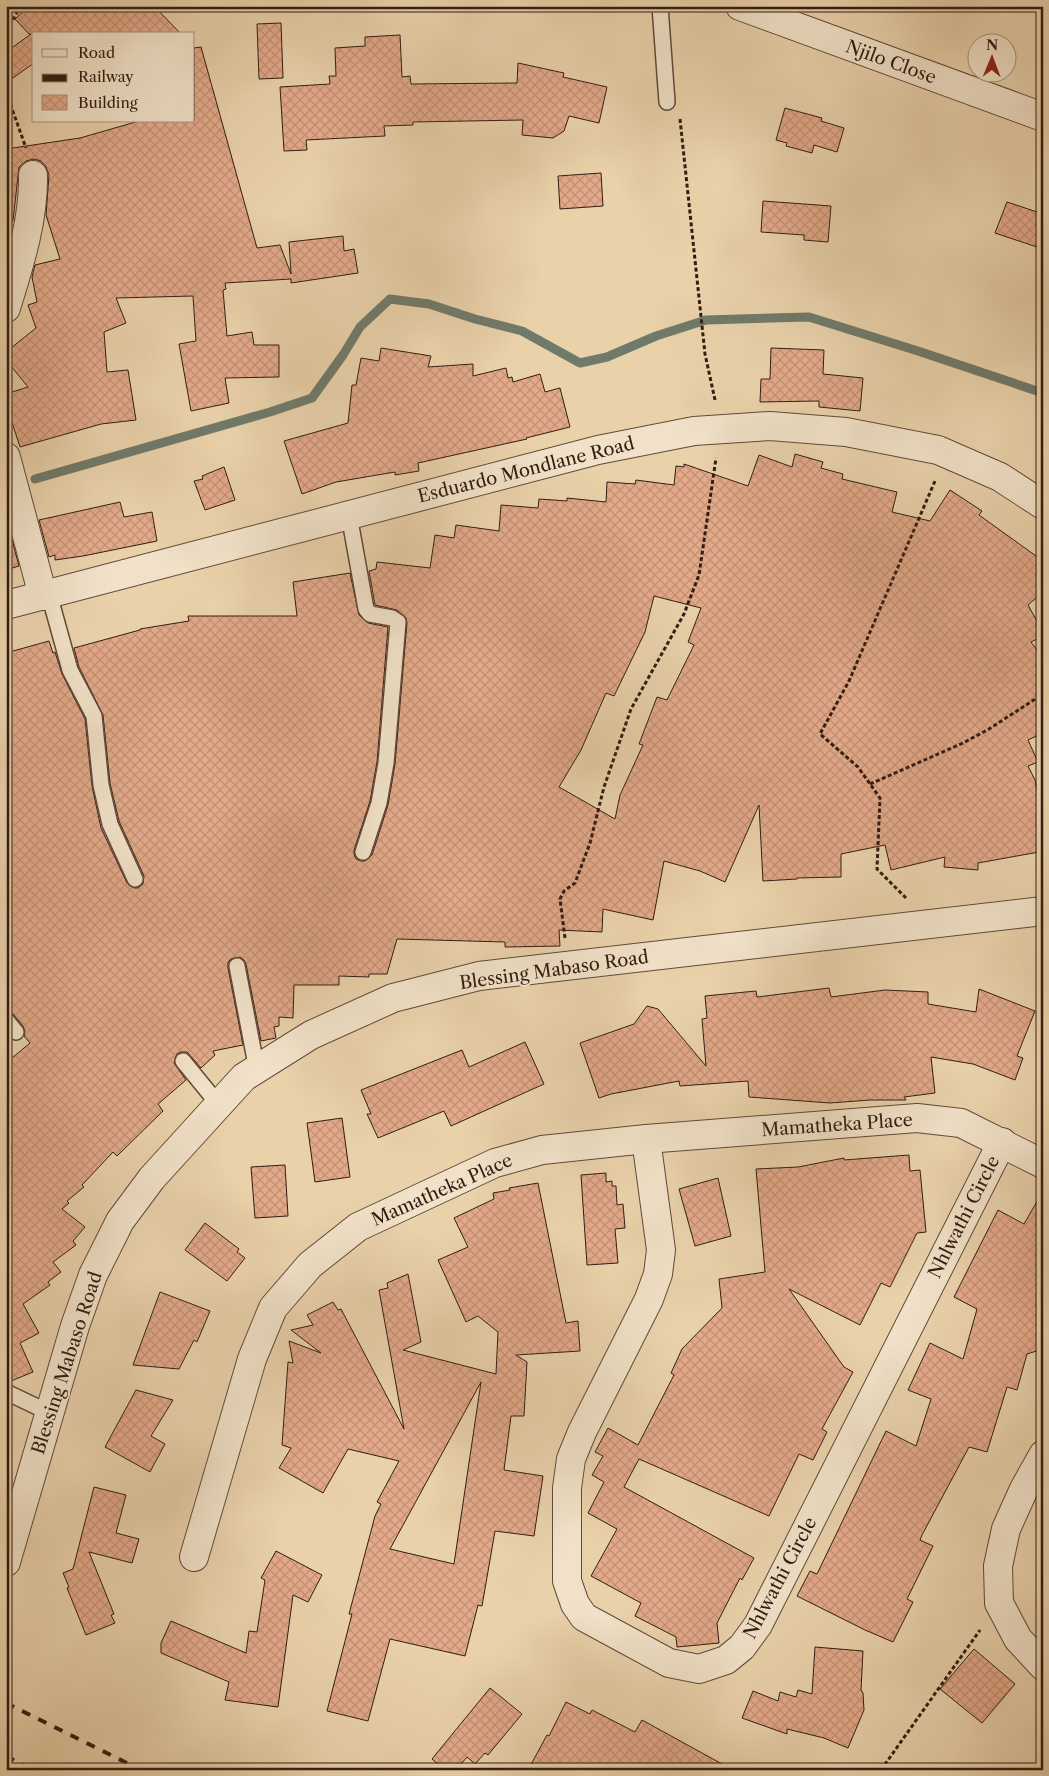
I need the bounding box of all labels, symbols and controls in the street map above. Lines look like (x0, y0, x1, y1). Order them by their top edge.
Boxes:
legend (32, 32, 195, 122)
north arrow (966, 32, 1016, 82)
street label: Njilo Close (843, 35, 939, 89)
text: N (986, 36, 998, 54)
text: Road (78, 43, 115, 62)
text: Railway (78, 67, 134, 86)
text: Building (78, 93, 138, 112)
street label: Esduardo Mondlane Road (415, 432, 637, 508)
street label: Blessing Mabaso Road (458, 946, 650, 994)
street label: Mamatheka Place (760, 1109, 914, 1141)
street label: Mamatheka Place (368, 1149, 516, 1231)
street label: Nhlwathi Circle (924, 1152, 1004, 1282)
street label: Blessing Mabaso Road (27, 1269, 107, 1457)
street label: Nhlwathi Circle (739, 1513, 821, 1643)

